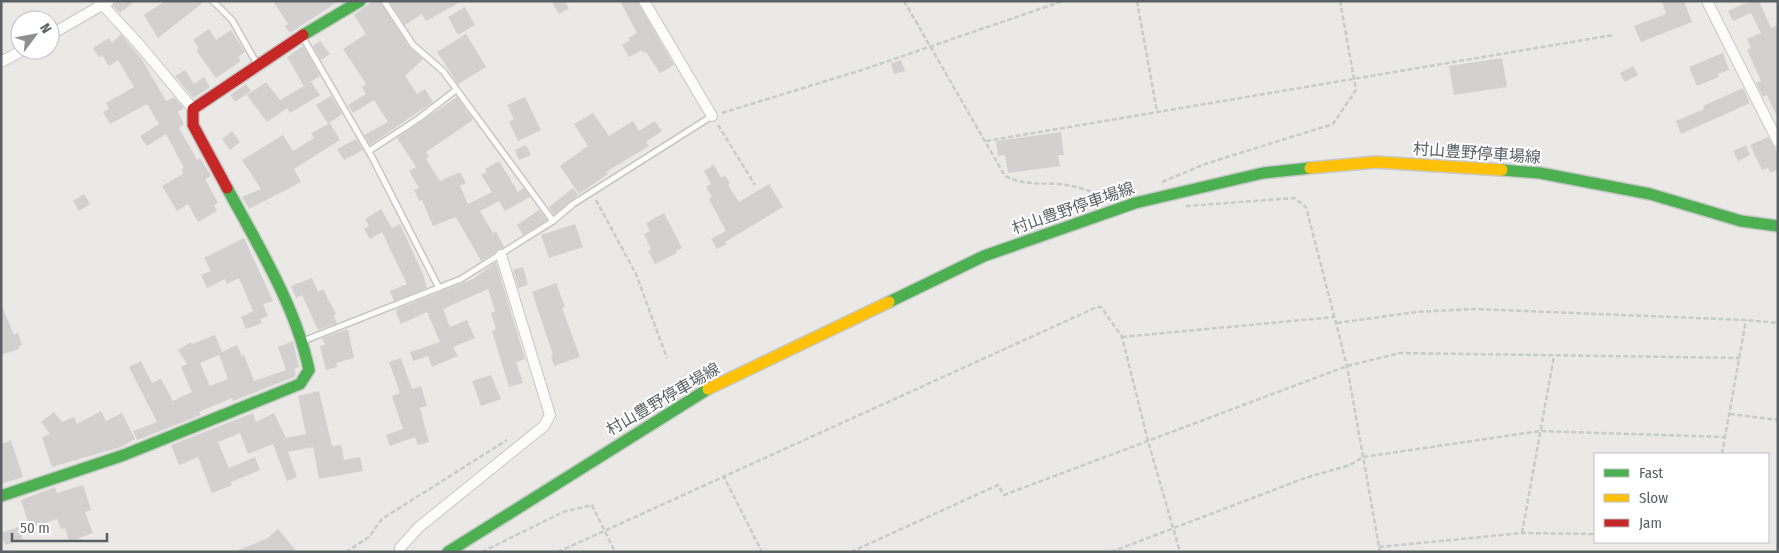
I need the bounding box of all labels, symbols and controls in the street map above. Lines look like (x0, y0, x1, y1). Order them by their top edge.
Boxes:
north arrow (10, 10, 60, 60)
text: N (36, 20, 55, 36)
street label: 村山豊野停車場線 (1412, 139, 1542, 167)
street label: 村山豊野停車場線 (1009, 178, 1137, 238)
street label: 村山豊野停車場線 (603, 359, 723, 439)
legend (1594, 453, 1769, 543)
text: Fast (1639, 464, 1663, 482)
text: Slow (1639, 489, 1668, 507)
scale bar (12, 510, 108, 542)
text: Jam (1639, 514, 1662, 532)
text: 50 m (20, 519, 50, 537)

